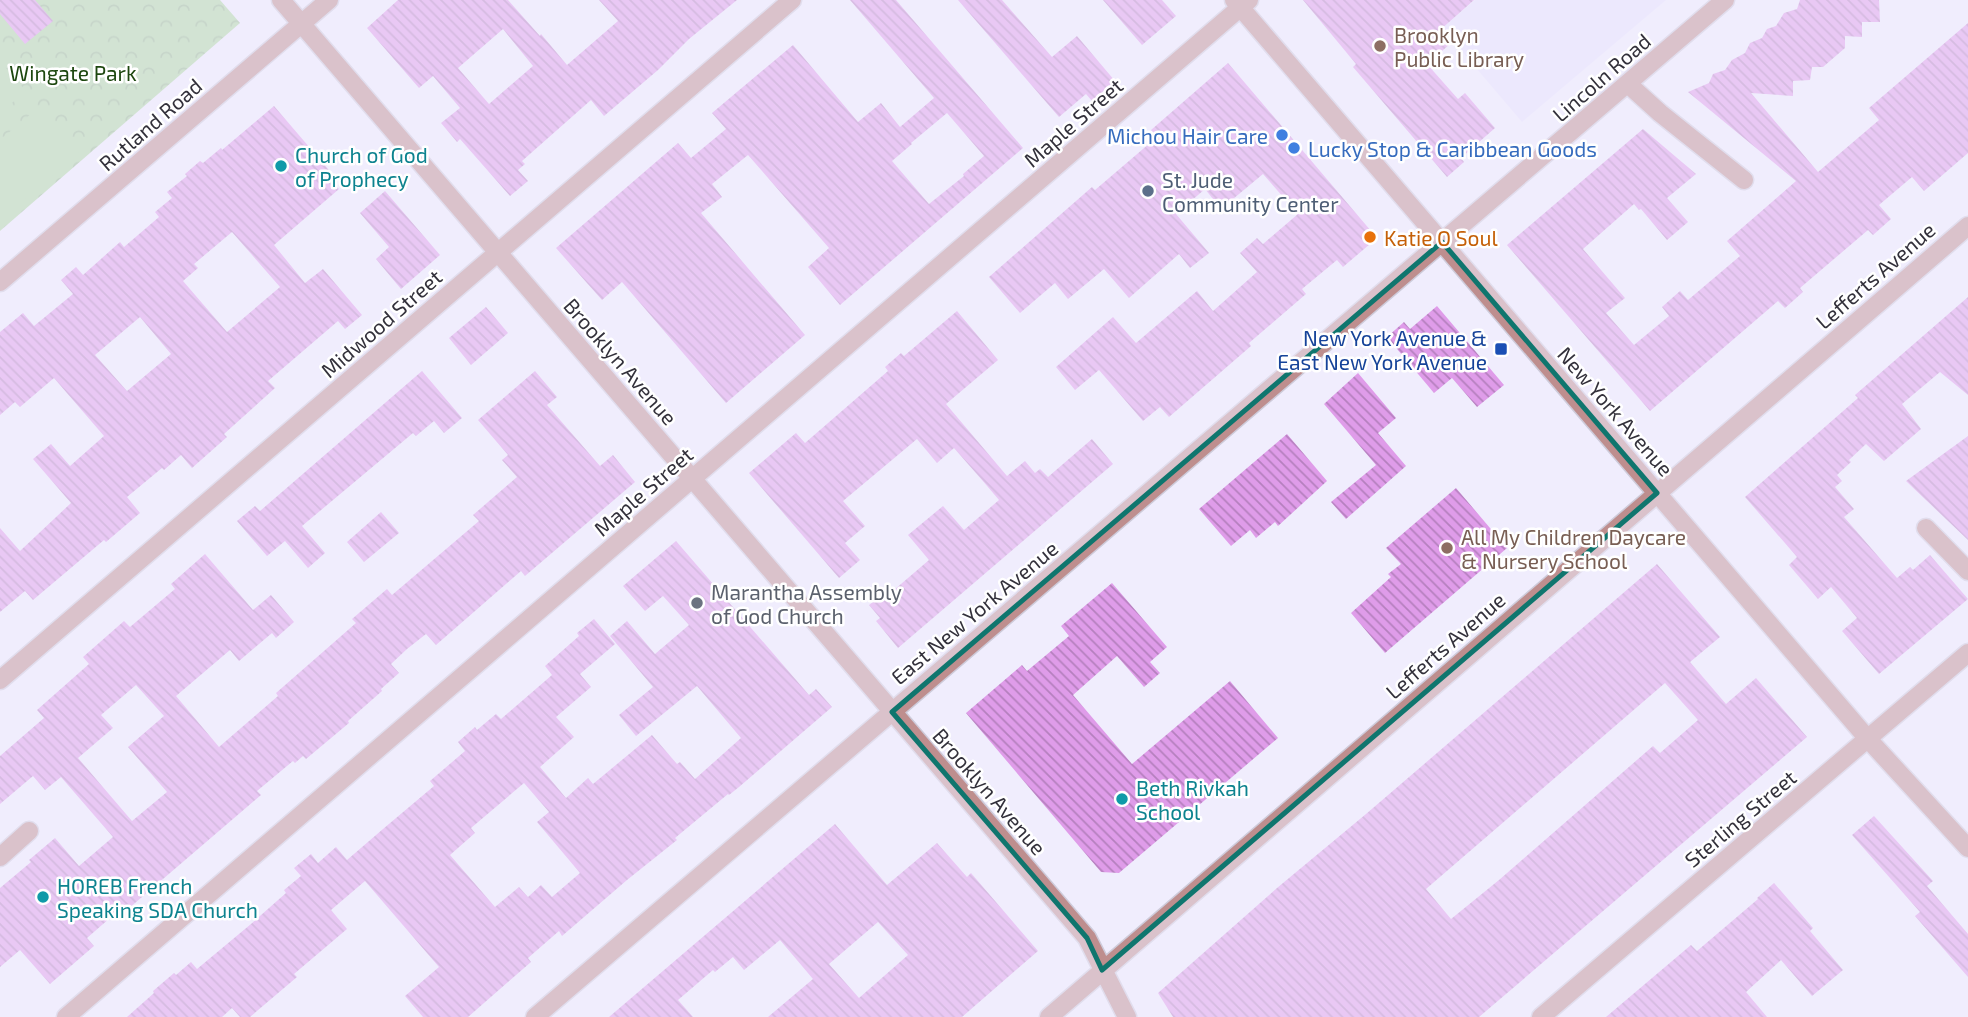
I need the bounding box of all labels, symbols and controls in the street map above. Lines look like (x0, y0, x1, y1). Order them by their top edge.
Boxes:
place label: Brooklyn Public Library (1394, 22, 1524, 71)
street label: Lincoln Road (1547, 28, 1655, 126)
marker: Brooklyn Public Library (1372, 38, 1388, 54)
park label: Wingate Park (9, 60, 137, 85)
street label: Maple Street (1019, 72, 1127, 172)
street label: Rutland Road (93, 73, 207, 175)
place label: Michou Hair Care (1107, 123, 1268, 148)
marker: Michou Hair Care (1274, 127, 1290, 143)
place label: Lucky Stop & Caribbean Goods (1308, 136, 1597, 161)
marker: Lucky Stop & Caribbean Goods (1286, 140, 1302, 156)
place label: Church of God of Prophecy (295, 142, 428, 191)
marker: Church of God of Prophecy (273, 158, 289, 174)
place label: St. Jude Community Center (1162, 167, 1339, 216)
marker: St. Jude Community Center (1140, 183, 1156, 199)
street label: Lefferts Avenue (1810, 216, 1940, 334)
place label: Katie O Soul (1384, 225, 1498, 250)
marker: Katie O Soul (1362, 229, 1378, 245)
street label: Midwood Street (316, 264, 446, 382)
street label: Brooklyn Avenue (559, 293, 683, 429)
place label: New York Avenue & East New York Avenue (1277, 325, 1487, 374)
marker: New York Avenue & East New York Avenue (1493, 341, 1509, 357)
street label: New York Avenue (1553, 341, 1679, 481)
street label: Maple Street (589, 441, 697, 541)
place label: All My Children Daycare & Nursery School (1461, 524, 1686, 573)
street label: East New York Avenue (886, 535, 1062, 689)
marker: All My Children Daycare & Nursery School (1439, 540, 1455, 556)
place label: Marantha Assembly of God Church (711, 579, 902, 628)
street label: Lefferts Avenue (1380, 586, 1510, 704)
marker: Marantha Assembly of God Church (689, 595, 705, 611)
street label: Brooklyn Avenue (928, 723, 1052, 859)
street label: Sterling Street (1679, 764, 1801, 872)
place label: Beth Rivkah School (1136, 775, 1249, 824)
marker: Beth Rivkah School (1114, 791, 1130, 807)
place label: HOREB French Speaking SDA Church (57, 873, 258, 922)
marker: HOREB French Speaking SDA Church (35, 889, 51, 905)

